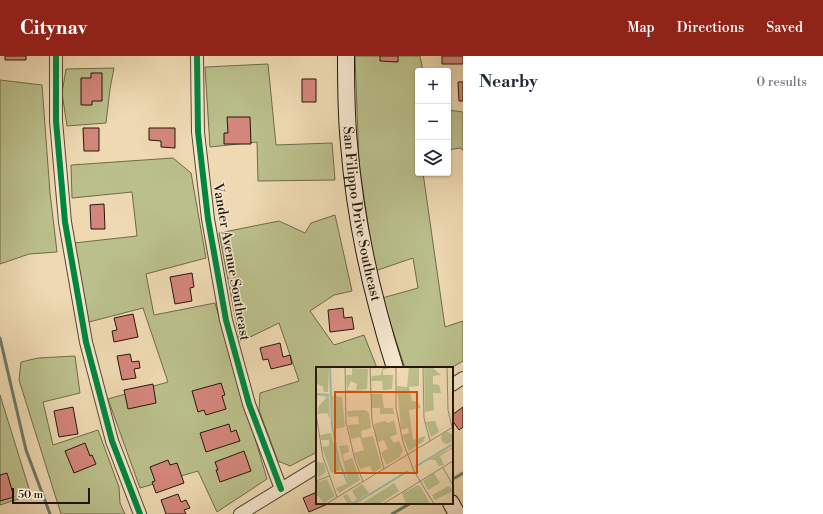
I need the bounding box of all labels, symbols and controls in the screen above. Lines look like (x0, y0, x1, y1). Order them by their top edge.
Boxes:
text: Citynav (20, 16, 87, 40)
text: Map (627, 19, 655, 37)
text: Directions (677, 19, 744, 37)
text: Saved (766, 19, 803, 37)
map controls (415, 68, 451, 176)
button: + (415, 68, 451, 104)
text: Nearby (479, 71, 538, 93)
text: 0 results (756, 74, 807, 90)
button: − (415, 104, 451, 140)
street label: San Filippo Drive Southeast (339, 126, 384, 303)
button: layers (415, 140, 451, 176)
street label: Vander Avenue Southeast (208, 181, 254, 342)
inset map (316, 367, 453, 504)
scale bar (12, 486, 90, 505)
text: 50 m (18, 488, 43, 502)

